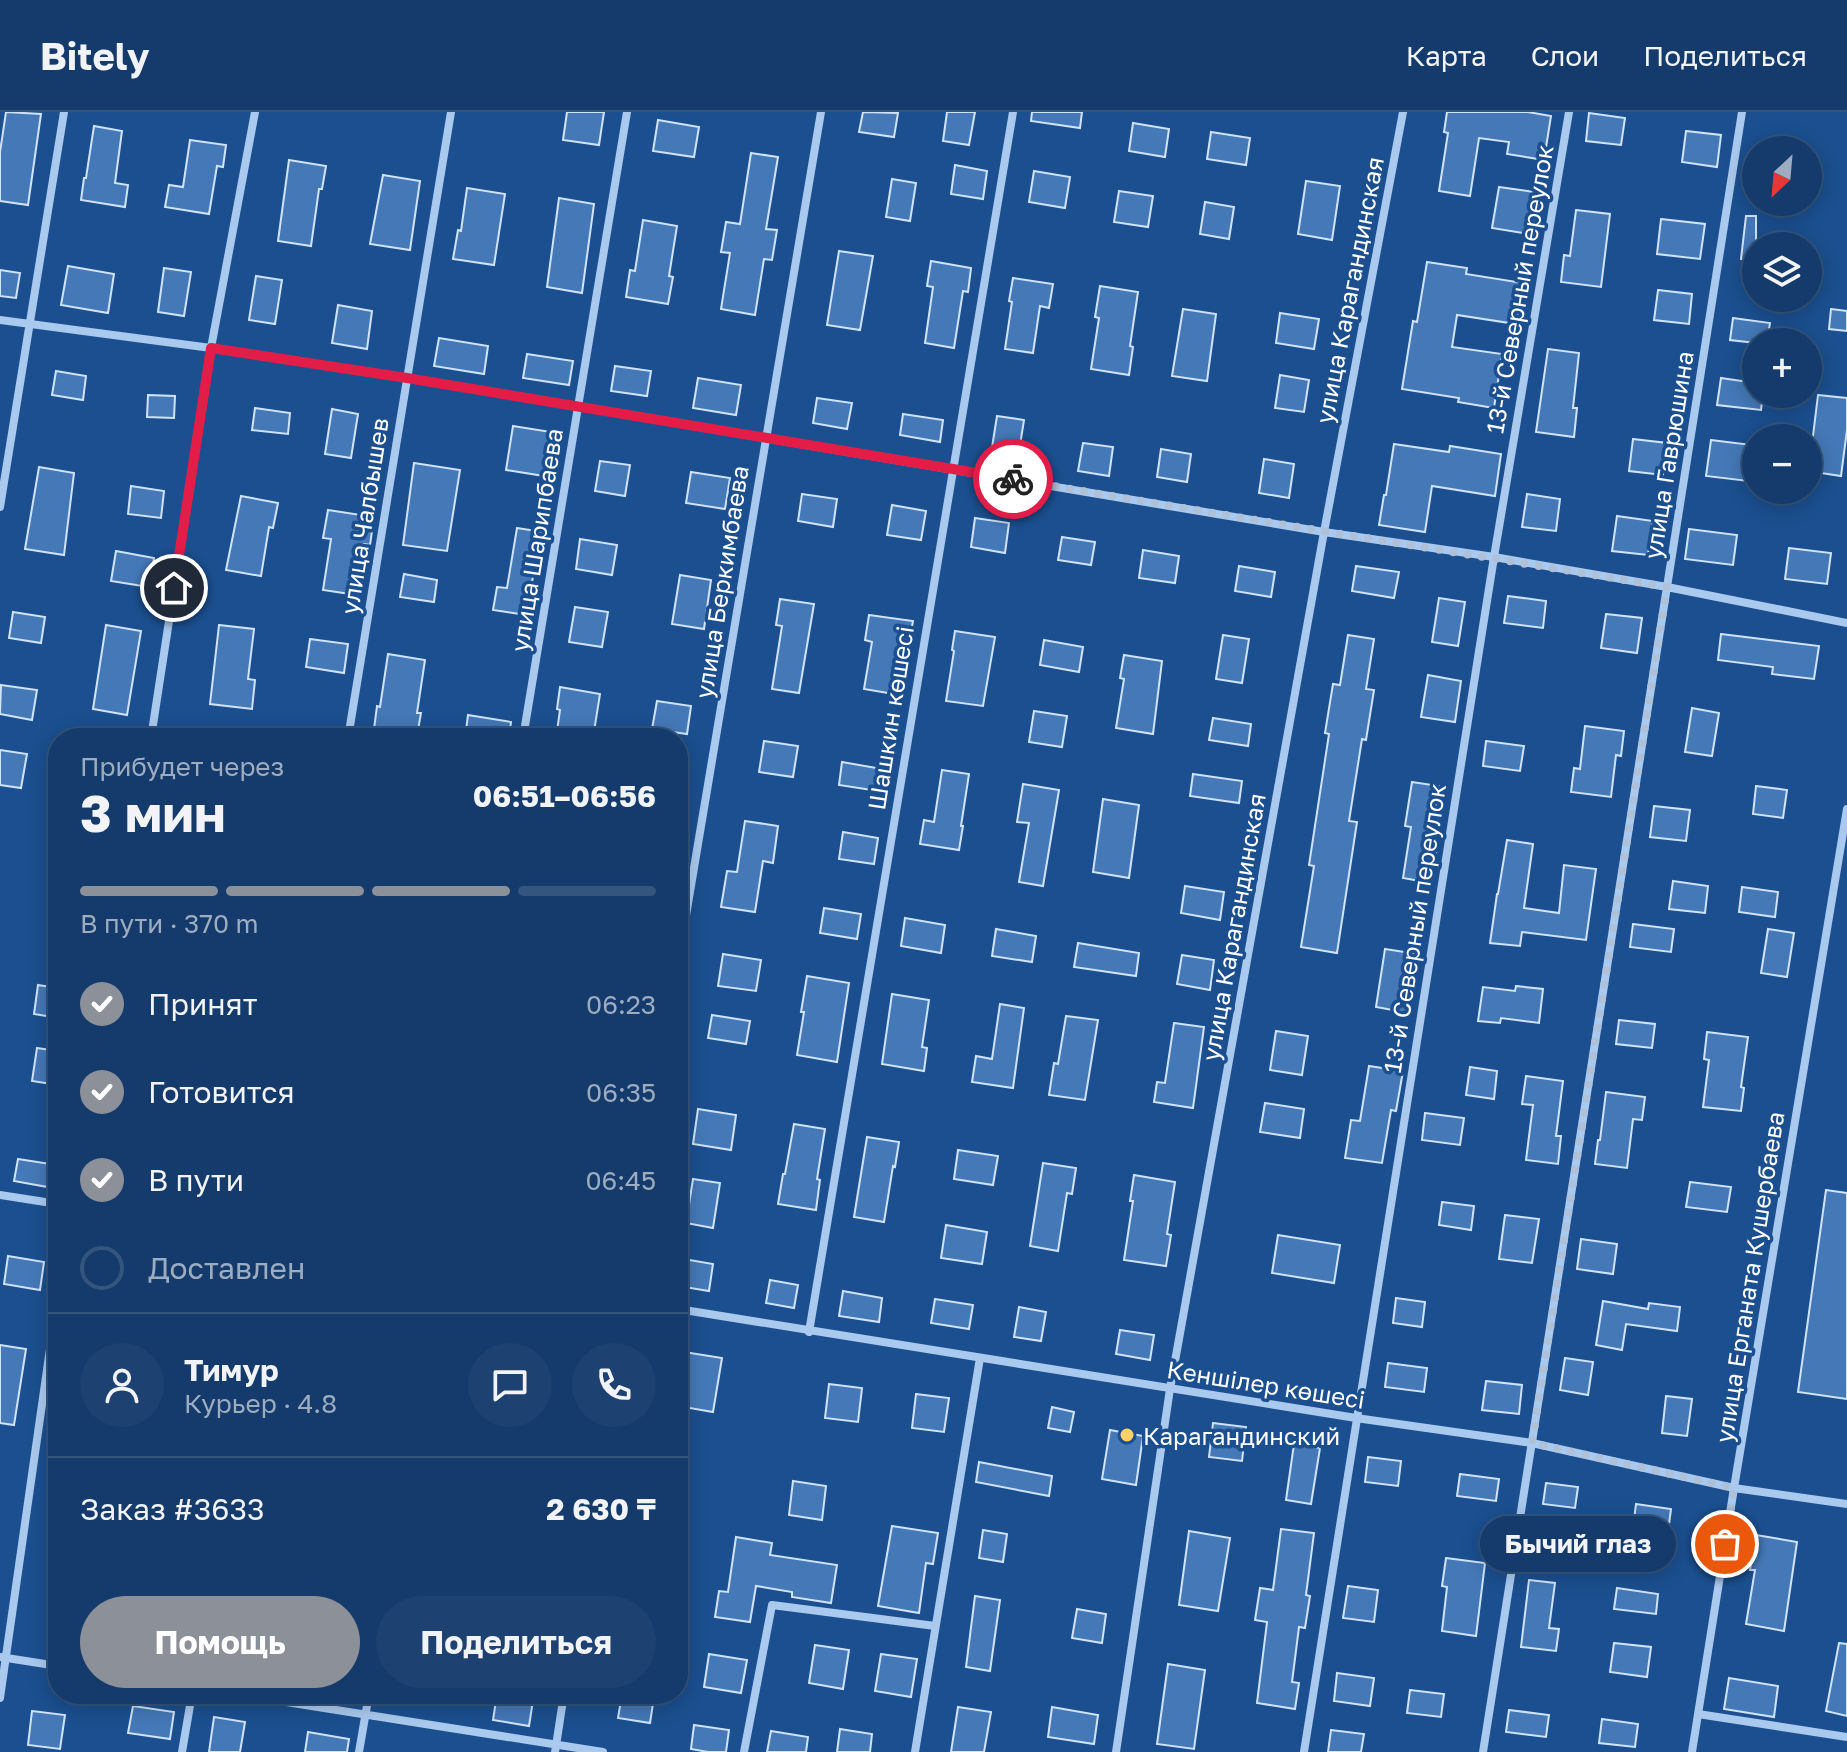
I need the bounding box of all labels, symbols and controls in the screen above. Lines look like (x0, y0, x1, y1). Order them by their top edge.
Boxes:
text: Bitely (40, 33, 150, 78)
text: Карта (1406, 39, 1487, 72)
text: Слои (1531, 39, 1599, 72)
text: Поделиться (1643, 39, 1807, 72)
north arrow (1742, 136, 1822, 216)
map controls (1742, 136, 1822, 504)
street label: 13-й Северный переулок (1479, 142, 1559, 436)
street label: улица Карагандинская (1309, 154, 1389, 426)
button: layers (1742, 232, 1822, 312)
button: + (1742, 328, 1822, 408)
street label: улица Гаврюшина (1637, 349, 1699, 561)
street label: улица Чалбышев (334, 416, 394, 616)
button: − (1742, 424, 1822, 504)
street label: улица Шарипбаева (504, 426, 568, 654)
courier (973, 439, 1053, 519)
icon: bike (991, 457, 1035, 501)
street label: улица Беркимбаева (688, 463, 754, 701)
pin (140, 554, 208, 622)
icon: home (152, 566, 196, 610)
street label: Шашкин көшесі (861, 624, 919, 812)
text: Прибудет через (80, 751, 284, 782)
text: 06:51–06:56 (473, 778, 656, 814)
text: 3 мин (80, 781, 226, 843)
street label: 13-й Северный переулок (1377, 781, 1451, 1075)
street label: улица Карагандинская (1195, 791, 1271, 1063)
text: В пути · 370 m (80, 908, 259, 939)
icon: check (80, 982, 124, 1026)
text: Принят (148, 986, 257, 1022)
text: 06:23 (586, 989, 656, 1020)
icon: check (80, 1070, 124, 1114)
text: Готовится (148, 1074, 295, 1110)
text: 06:35 (586, 1077, 656, 1108)
street label: улица Ерганата Кушербаева (1708, 1109, 1790, 1445)
icon: check (80, 1158, 124, 1202)
text: В пути (148, 1162, 244, 1198)
text: 06:45 (585, 1165, 656, 1196)
text: Доставлен (148, 1250, 305, 1286)
button: person (80, 1343, 164, 1427)
button: chat (468, 1343, 552, 1427)
button: phone (572, 1343, 656, 1427)
text: Тимур (184, 1352, 279, 1388)
street label: Кеншілер көшесі (1165, 1354, 1367, 1414)
text: Курьер · 4.8 (184, 1388, 337, 1419)
place label: Карагандинский (1143, 1421, 1340, 1450)
marker: Карагандинский (1118, 1426, 1136, 1444)
text: Заказ #3633 (80, 1491, 265, 1527)
text: 2 630 ₸ (546, 1491, 656, 1527)
pin (1691, 1510, 1759, 1578)
callout: Бычий глаз (1481, 1516, 1677, 1572)
icon: bag (1703, 1522, 1747, 1566)
text: Бычий глаз (1505, 1528, 1651, 1559)
button: Помощь (80, 1596, 360, 1688)
button: Поделиться (376, 1596, 656, 1688)

